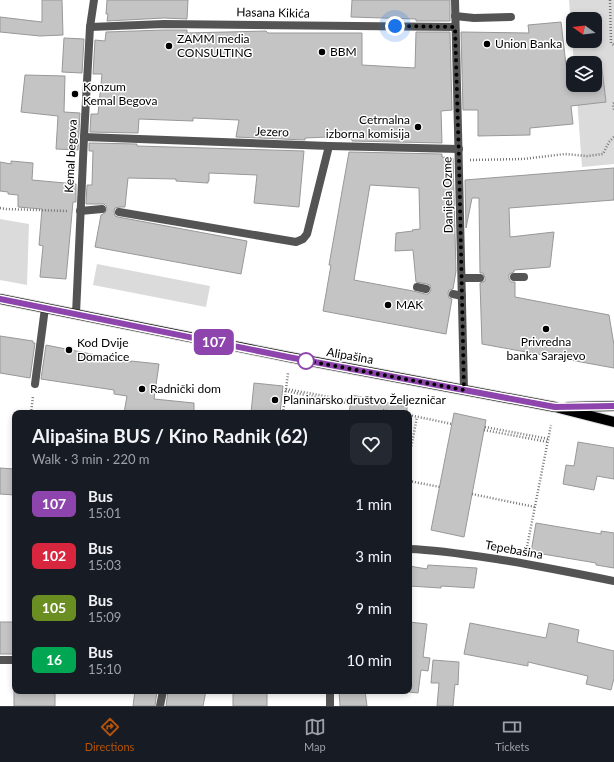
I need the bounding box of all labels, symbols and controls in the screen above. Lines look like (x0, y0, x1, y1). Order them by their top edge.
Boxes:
street label: Hasana Kikića (236, 4, 310, 21)
north arrow (566, 12, 602, 48)
map controls (566, 12, 602, 92)
your location (385, 16, 405, 36)
place label: ZAMM media CONSULTING (177, 31, 253, 60)
place label: Union Banka (495, 36, 562, 51)
marker: Union Banka (482, 39, 492, 49)
marker: ZAMM media CONSULTING (164, 41, 174, 51)
place label: BBM (330, 44, 357, 59)
marker: BBM (317, 47, 327, 57)
button: layers (566, 56, 602, 92)
place label: Konzum Kemal Begova (83, 79, 157, 108)
marker: Konzum Kemal Begova (70, 89, 80, 99)
place label: Cetrnalna izborna komisija (326, 112, 410, 141)
street label: Kemal begova (61, 119, 80, 193)
marker: Cetrnalna izborna komisija (413, 122, 423, 132)
street label: Jezero (255, 123, 289, 140)
street label: Danijela Ozme (439, 157, 456, 233)
place label: MAK (396, 297, 423, 312)
marker: MAK (383, 300, 393, 310)
marker: Privredna banka Sarajevo (541, 324, 551, 334)
line badge: 107 (191, 329, 237, 355)
text: 107 (202, 333, 226, 350)
place label: Privredna banka Sarajevo (506, 334, 586, 363)
place label: Kod Dvije Domaćice (77, 335, 129, 364)
street label: Alipašina (326, 344, 375, 367)
marker: Kod Dvije Domaćice (64, 345, 74, 355)
unlabelled marker (297, 352, 315, 370)
place label: Radnički dom (150, 381, 221, 396)
marker: Radnički dom (137, 384, 147, 394)
place label: Planinarsko društvo Željezničar (283, 392, 447, 407)
marker: Planinarsko društvo Željezničar (270, 395, 280, 405)
button: heart (350, 423, 392, 465)
text: Alipašina BUS / Kino Radnik (62) (32, 424, 308, 447)
text: Walk · 3 min · 220 m (32, 451, 150, 467)
text: Bus (88, 487, 113, 505)
text: 107 (42, 495, 66, 512)
text: 1 min (355, 495, 392, 513)
text: 15:01 (88, 505, 121, 521)
street label: Tepebašina (484, 537, 544, 562)
text: Bus (88, 539, 113, 557)
text: 102 (42, 547, 66, 564)
text: 3 min (355, 547, 392, 565)
text: 15:03 (88, 557, 121, 573)
text: Bus (88, 591, 113, 609)
text: 105 (42, 599, 66, 616)
text: 9 min (355, 599, 392, 617)
text: 15:09 (88, 609, 121, 625)
text: Bus (88, 643, 113, 661)
text: 16 (46, 651, 62, 668)
text: 10 min (346, 651, 392, 669)
text: 15:10 (88, 661, 121, 677)
tab: Directions (85, 716, 134, 753)
tab: Map (304, 716, 326, 753)
tab: Tickets (495, 716, 529, 753)

